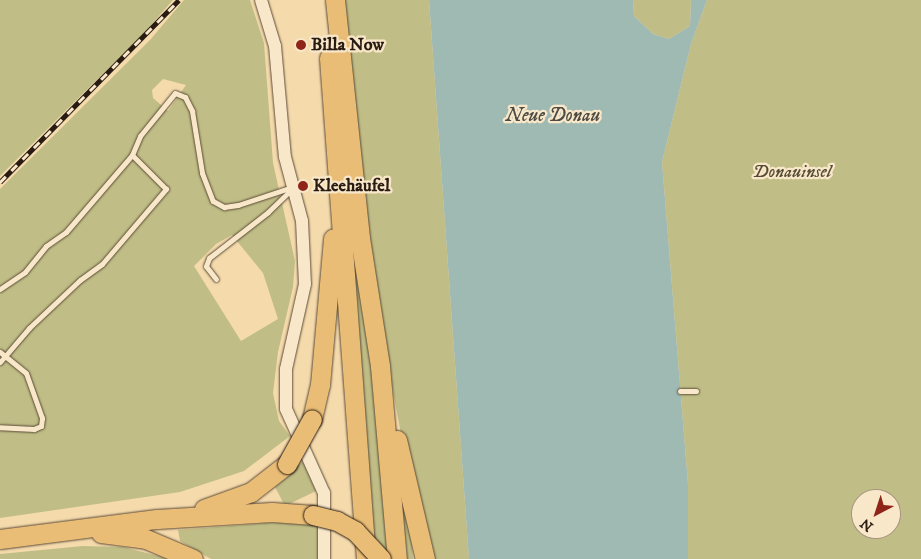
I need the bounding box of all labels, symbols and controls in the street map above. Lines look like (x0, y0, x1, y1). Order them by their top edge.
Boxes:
place label: Billa Now (311, 34, 384, 56)
marker: Billa Now (295, 39, 307, 51)
water label: Neue Donau (506, 105, 600, 127)
park label: Donauinsel (753, 161, 831, 183)
place label: Kleehäufel (313, 175, 390, 197)
marker: Kleehäufel (297, 180, 309, 192)
north arrow (851, 489, 901, 539)
text: N (857, 514, 877, 535)

